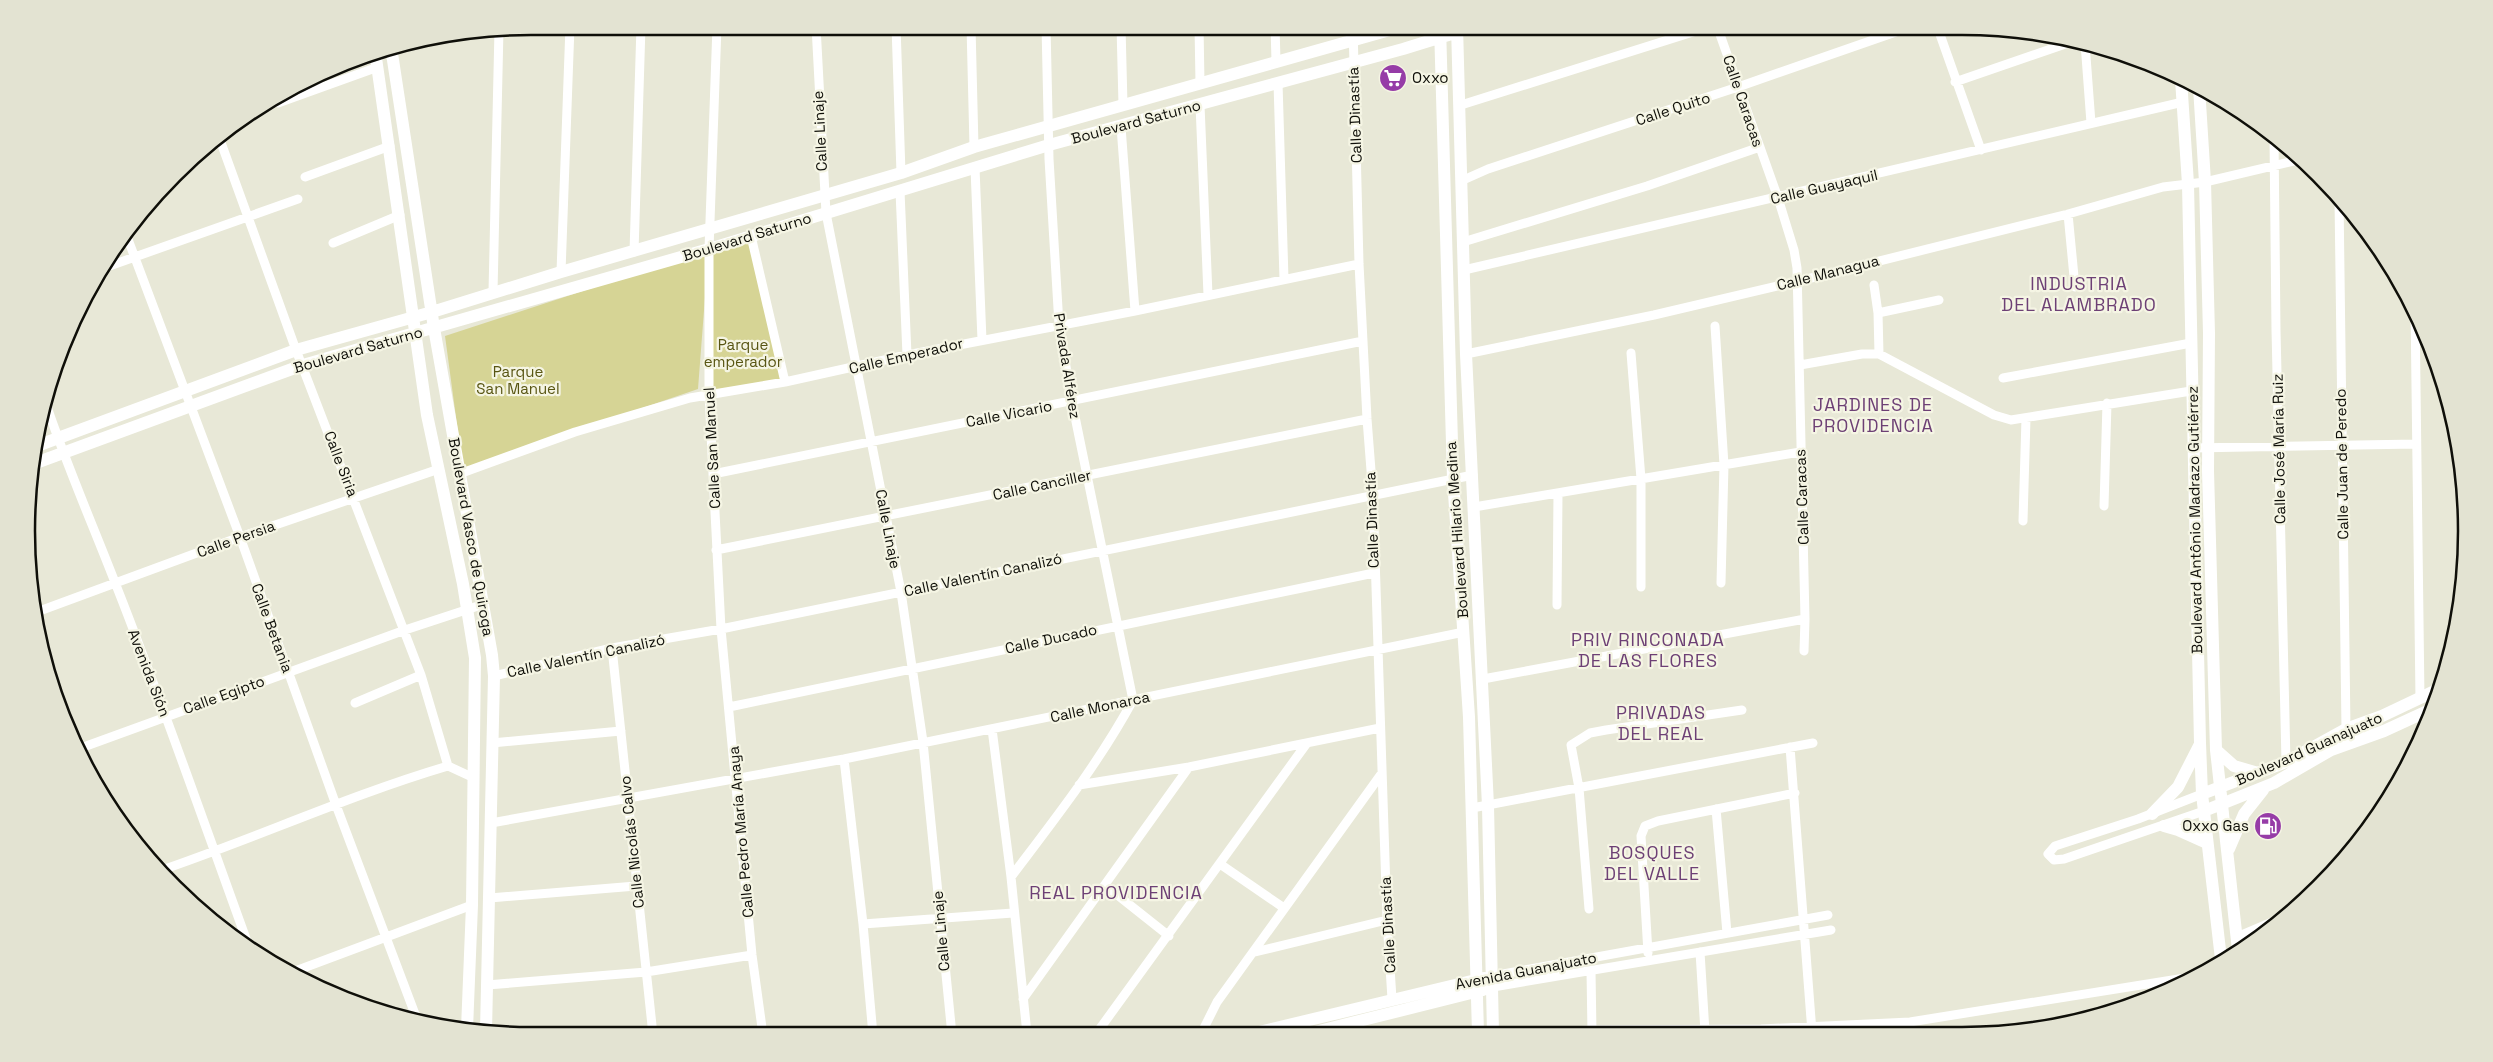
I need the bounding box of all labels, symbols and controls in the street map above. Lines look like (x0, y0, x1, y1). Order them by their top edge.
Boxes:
street label: Calle Caracas (1719, 52, 1768, 149)
supermarket icon: Oxxo (1378, 63, 1408, 93)
street label: Calle Dinastía (1343, 66, 1366, 164)
place label: Oxxo (1412, 68, 1449, 87)
street label: Calle Quito (1633, 88, 1712, 129)
street label: Calle Linaje (808, 90, 831, 172)
street label: Boulevard Saturno (1069, 95, 1203, 148)
street label: Calle Guayaquil (1768, 165, 1879, 208)
street label: Boulevard Saturno (680, 208, 813, 265)
street label: Calle Managua (1775, 251, 1881, 294)
district label: INDUSTRIA DEL ALAMBRADO (2001, 272, 2157, 316)
street label: Privada Alférez (1050, 312, 1085, 420)
street label: Boulevard Saturno (291, 322, 425, 377)
street label: Calle Emperador (847, 333, 965, 378)
park label: Parque emperador (704, 335, 783, 371)
park label: Parque San Manuel (476, 362, 560, 398)
street label: Calle José María Ruiz (2268, 374, 2289, 524)
street label: Boulevard Antônio Madrazo Gutiérrez (2183, 386, 2206, 654)
street label: Calle San Manuel (699, 387, 724, 509)
street label: Calle Juan de Peredo (2331, 388, 2352, 540)
district label: JARDINES DE PROVIDENCIA (1812, 393, 1934, 437)
street label: Calle Vicario (964, 396, 1054, 431)
street label: Calle Siria (320, 428, 363, 500)
street label: Boulevard Vasco de Quiroga (445, 436, 498, 638)
street label: Boulevard Hilario Medina (1441, 441, 1472, 619)
street label: Calle Caracas (1790, 449, 1813, 545)
street label: Calle Canciller (991, 465, 1093, 504)
street label: Calle Dinastía (1360, 471, 1383, 569)
street label: Calle Linaje (871, 488, 906, 570)
street label: Calle Persia (194, 516, 278, 561)
street label: Calle Valentín Canalizó (902, 548, 1064, 601)
street label: Calle Betania (247, 580, 298, 676)
street label: Calle Ducado (1003, 619, 1099, 658)
street label: Avenida Sión (124, 626, 175, 719)
district label: PRIV RINCONADA DE LAS FLORES (1571, 628, 1725, 672)
street label: Calle Valentín Canalizó (505, 629, 667, 682)
street label: Calle Egipto (180, 671, 267, 718)
street label: Calle Monarca (1048, 687, 1152, 726)
district label: PRIVADAS DEL REAL (1616, 701, 1706, 745)
street label: Boulevard Guanajuato (2233, 708, 2385, 789)
street label: Calle Pedro María Anaya (723, 745, 757, 919)
street label: Calle Nicolás Calvo (615, 775, 648, 909)
fuel station icon: Oxxo Gas (2253, 811, 2283, 841)
place label: Oxxo Gas (2182, 816, 2249, 835)
district label: BOSQUES DEL VALLE (1604, 841, 1700, 885)
street label: Calle Dinastía (1375, 876, 1400, 974)
district label: REAL PROVIDENCIA (1029, 881, 1203, 904)
street label: Calle Linaje (928, 890, 953, 972)
street label: Avenida Guanajuato (1454, 948, 1598, 994)

